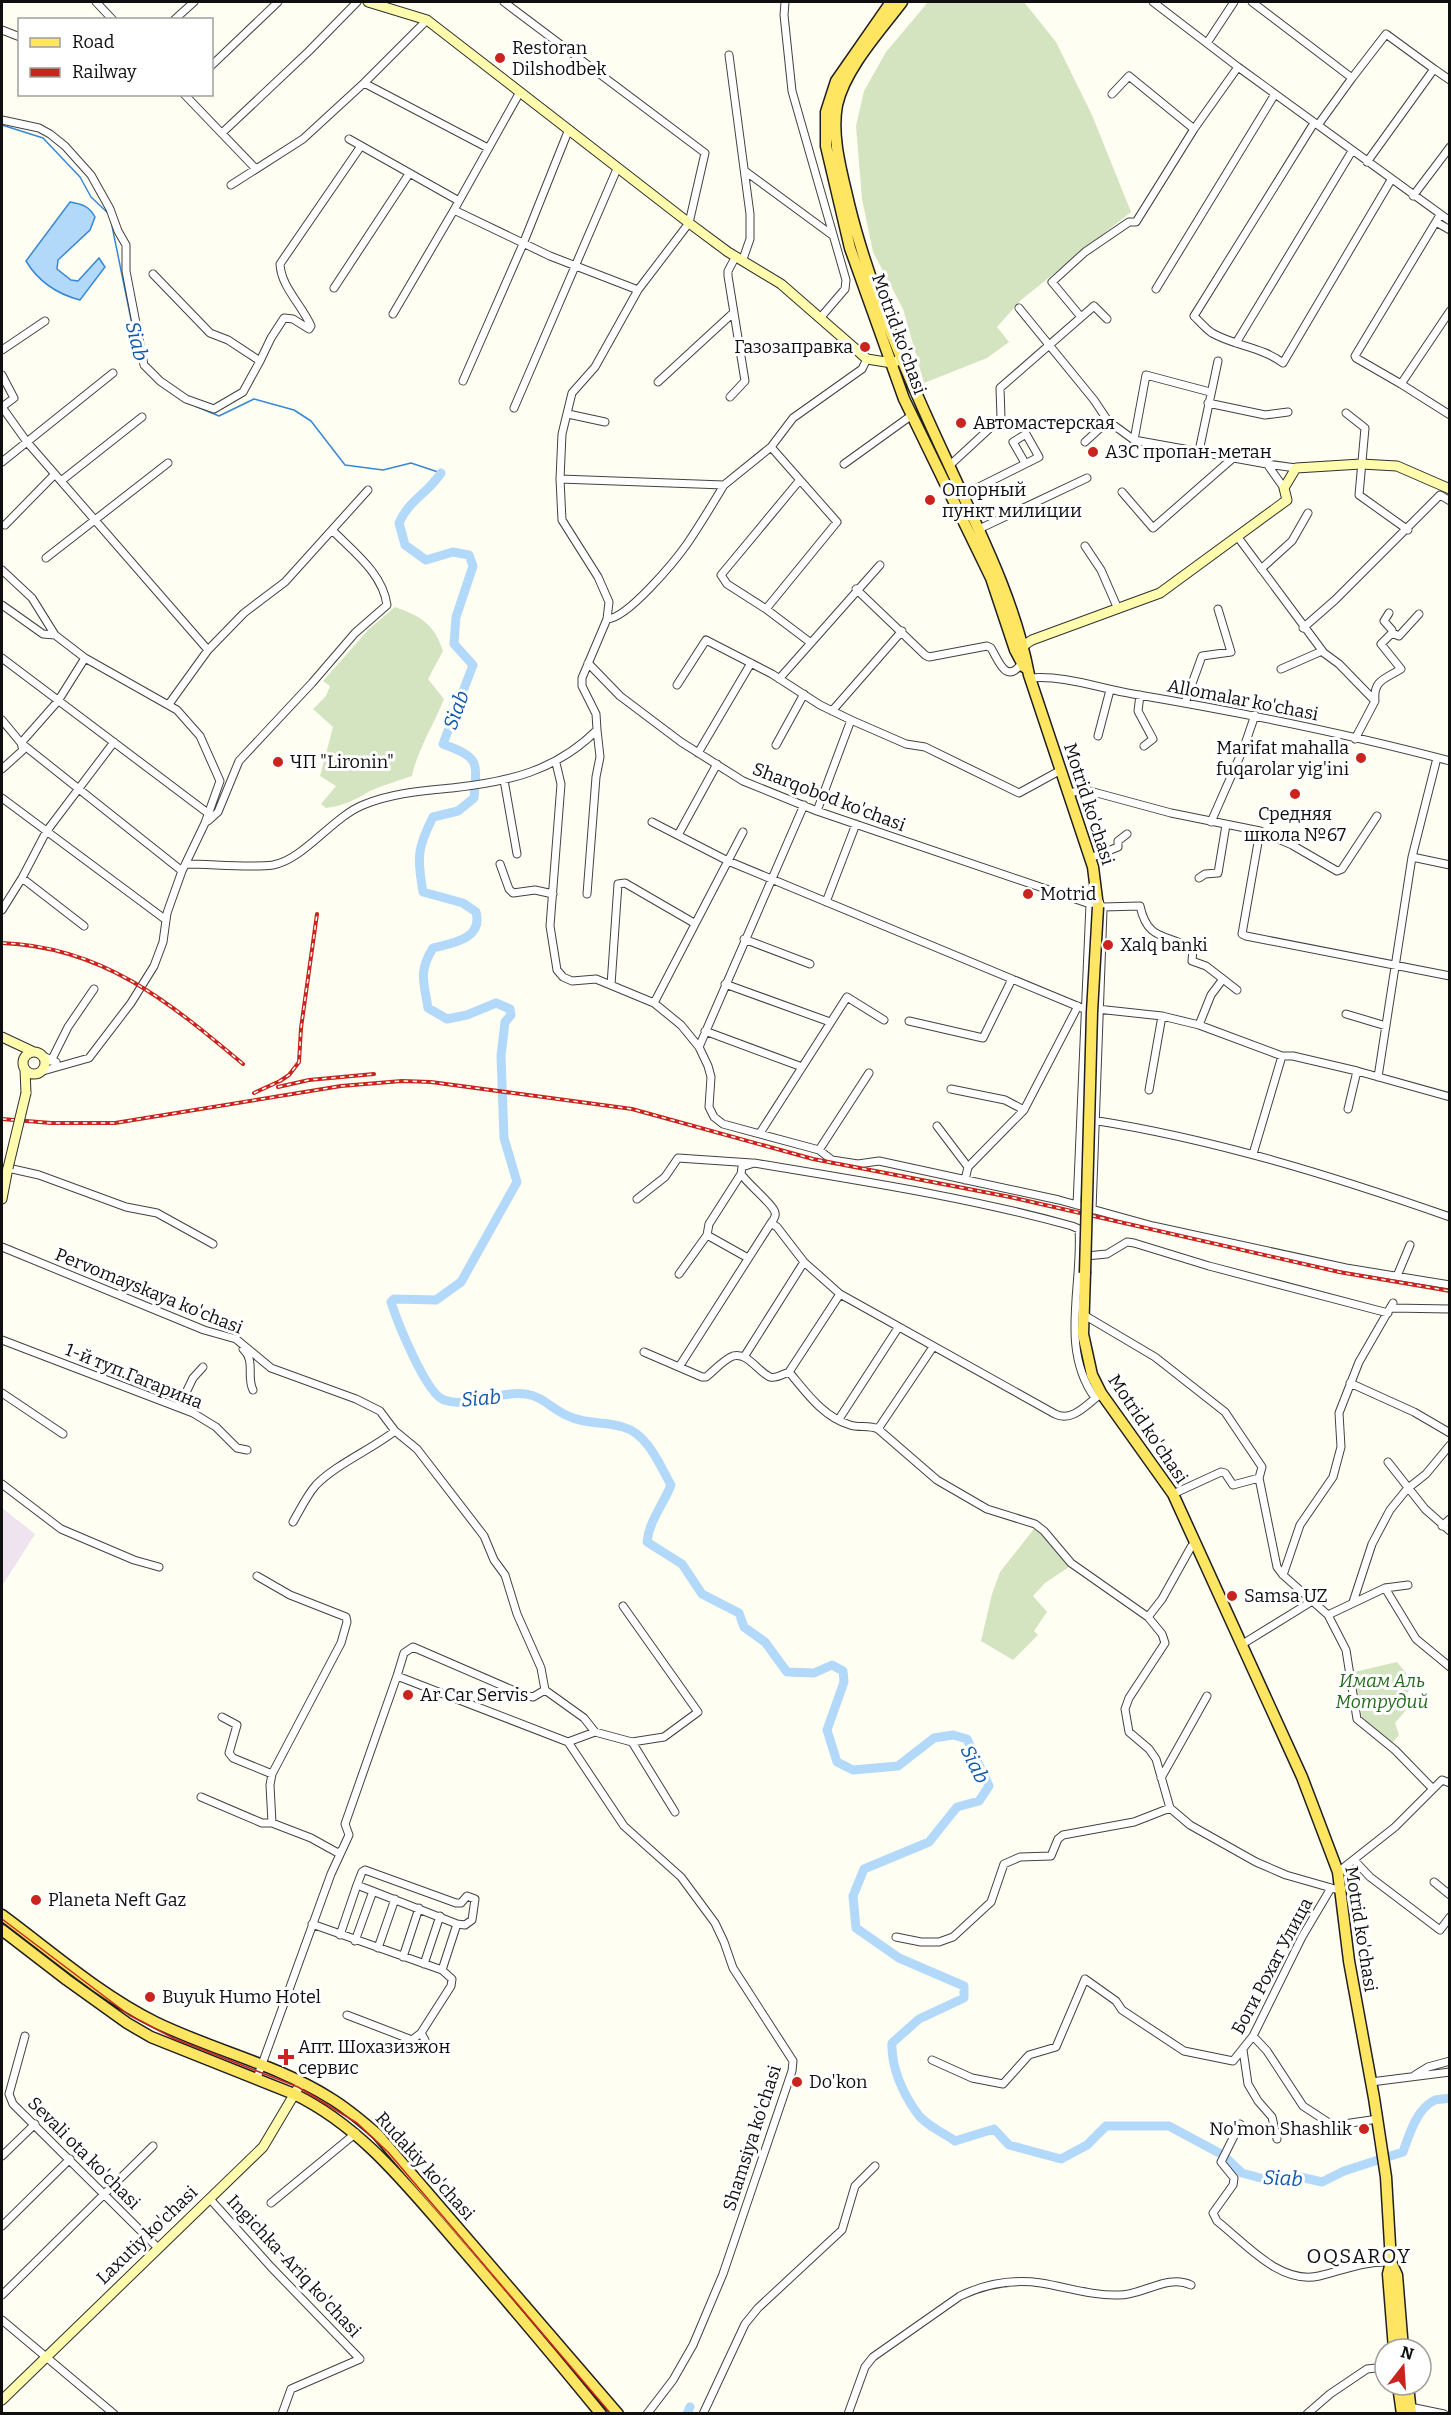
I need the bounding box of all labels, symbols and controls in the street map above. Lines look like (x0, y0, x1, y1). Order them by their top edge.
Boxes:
legend (18, 18, 213, 96)
text: Road (72, 31, 115, 53)
place label: Restoran Dilshodbek (512, 37, 607, 80)
marker: Restoran Dilshodbek (493, 51, 507, 65)
text: Railway (72, 61, 137, 83)
street label: Motrid ko'chasi (867, 271, 931, 397)
water label: Siab (121, 319, 153, 363)
place label: Газозаправка (734, 336, 853, 358)
marker: Газозаправка (858, 340, 872, 354)
place label: Автомастерская (973, 412, 1115, 434)
marker: Автомастерская (954, 416, 968, 430)
place label: АЗС пропан-метан (1105, 441, 1272, 463)
marker: АЗС пропан-метан (1086, 445, 1100, 459)
place label: Опорный пункт милиции (942, 479, 1082, 522)
marker: Опорный пункт милиции (923, 493, 937, 507)
street label: Allomalar ko'chasi (1166, 675, 1320, 725)
water label: Siab (438, 687, 474, 733)
place label: Marifat mahalla fuqarolar yig'ini (1216, 737, 1349, 780)
street label: Motrid ko'chasi (1059, 740, 1119, 868)
place label: ЧП "Lironin" (290, 751, 394, 773)
marker: Marifat mahalla fuqarolar yig'ini (1354, 751, 1368, 765)
marker: ЧП "Lironin" (271, 755, 285, 769)
street label: Sharqobod ko'chasi (749, 758, 909, 836)
marker: Средняя школа №67 (1288, 787, 1302, 801)
place label: Средняя школа №67 (1244, 803, 1346, 846)
place label: Motrid (1040, 883, 1097, 905)
marker: Motrid (1021, 887, 1035, 901)
place label: Xalq banki (1120, 934, 1208, 956)
marker: Xalq banki (1101, 938, 1115, 952)
street label: Pervomayskaya ko'chasi (52, 1243, 246, 1339)
street label: 1-й туп.Гагарина (62, 1338, 206, 1414)
street label: Motrid ko'chasi (1103, 1370, 1193, 1488)
water label: Siab (460, 1384, 502, 1412)
place label: Samsa UZ (1244, 1585, 1328, 1607)
marker: Samsa UZ (1225, 1589, 1239, 1603)
park label: Имам Аль Мотрудий (1336, 1670, 1428, 1713)
place label: Ar Car Servis (420, 1684, 528, 1706)
marker: Ar Car Servis (401, 1688, 415, 1702)
water label: Siab (955, 1741, 995, 1787)
street label: Motrid ko'chasi (1340, 1865, 1382, 1993)
place label: Planeta Neft Gaz (48, 1889, 186, 1911)
marker: Planeta Neft Gaz (29, 1893, 43, 1907)
street label: Боги Рохат Улица (1227, 1894, 1317, 2038)
place label: Buyuk Humo Hotel (162, 1986, 321, 2008)
marker: Buyuk Humo Hotel (143, 1990, 157, 2004)
place label: Апт. Шохазизжон сервис (298, 2036, 450, 2079)
marker: Апт. Шохазизжон сервис (279, 2050, 293, 2064)
street label: Shamsiya ko'chasi (718, 2062, 786, 2214)
place label: Do'kon (809, 2071, 868, 2093)
marker: Do'kon (790, 2075, 804, 2089)
street label: Sevali ota ko'chasi (23, 2092, 145, 2214)
street label: Rudakiy ko'chasi (371, 2107, 479, 2225)
place label: No'mon Shashlik (1209, 2118, 1353, 2140)
marker: No'mon Shashlik (1357, 2122, 1371, 2136)
water label: Siab (1262, 2165, 1304, 2191)
street label: Laxutiy ko'chasi (92, 2181, 202, 2289)
street label: Ingichka-Ariq ko'chasi (222, 2190, 366, 2342)
district label: OQSAROY (1307, 2244, 1411, 2268)
north arrow (1373, 2337, 1433, 2397)
text: N (1399, 2342, 1416, 2364)

